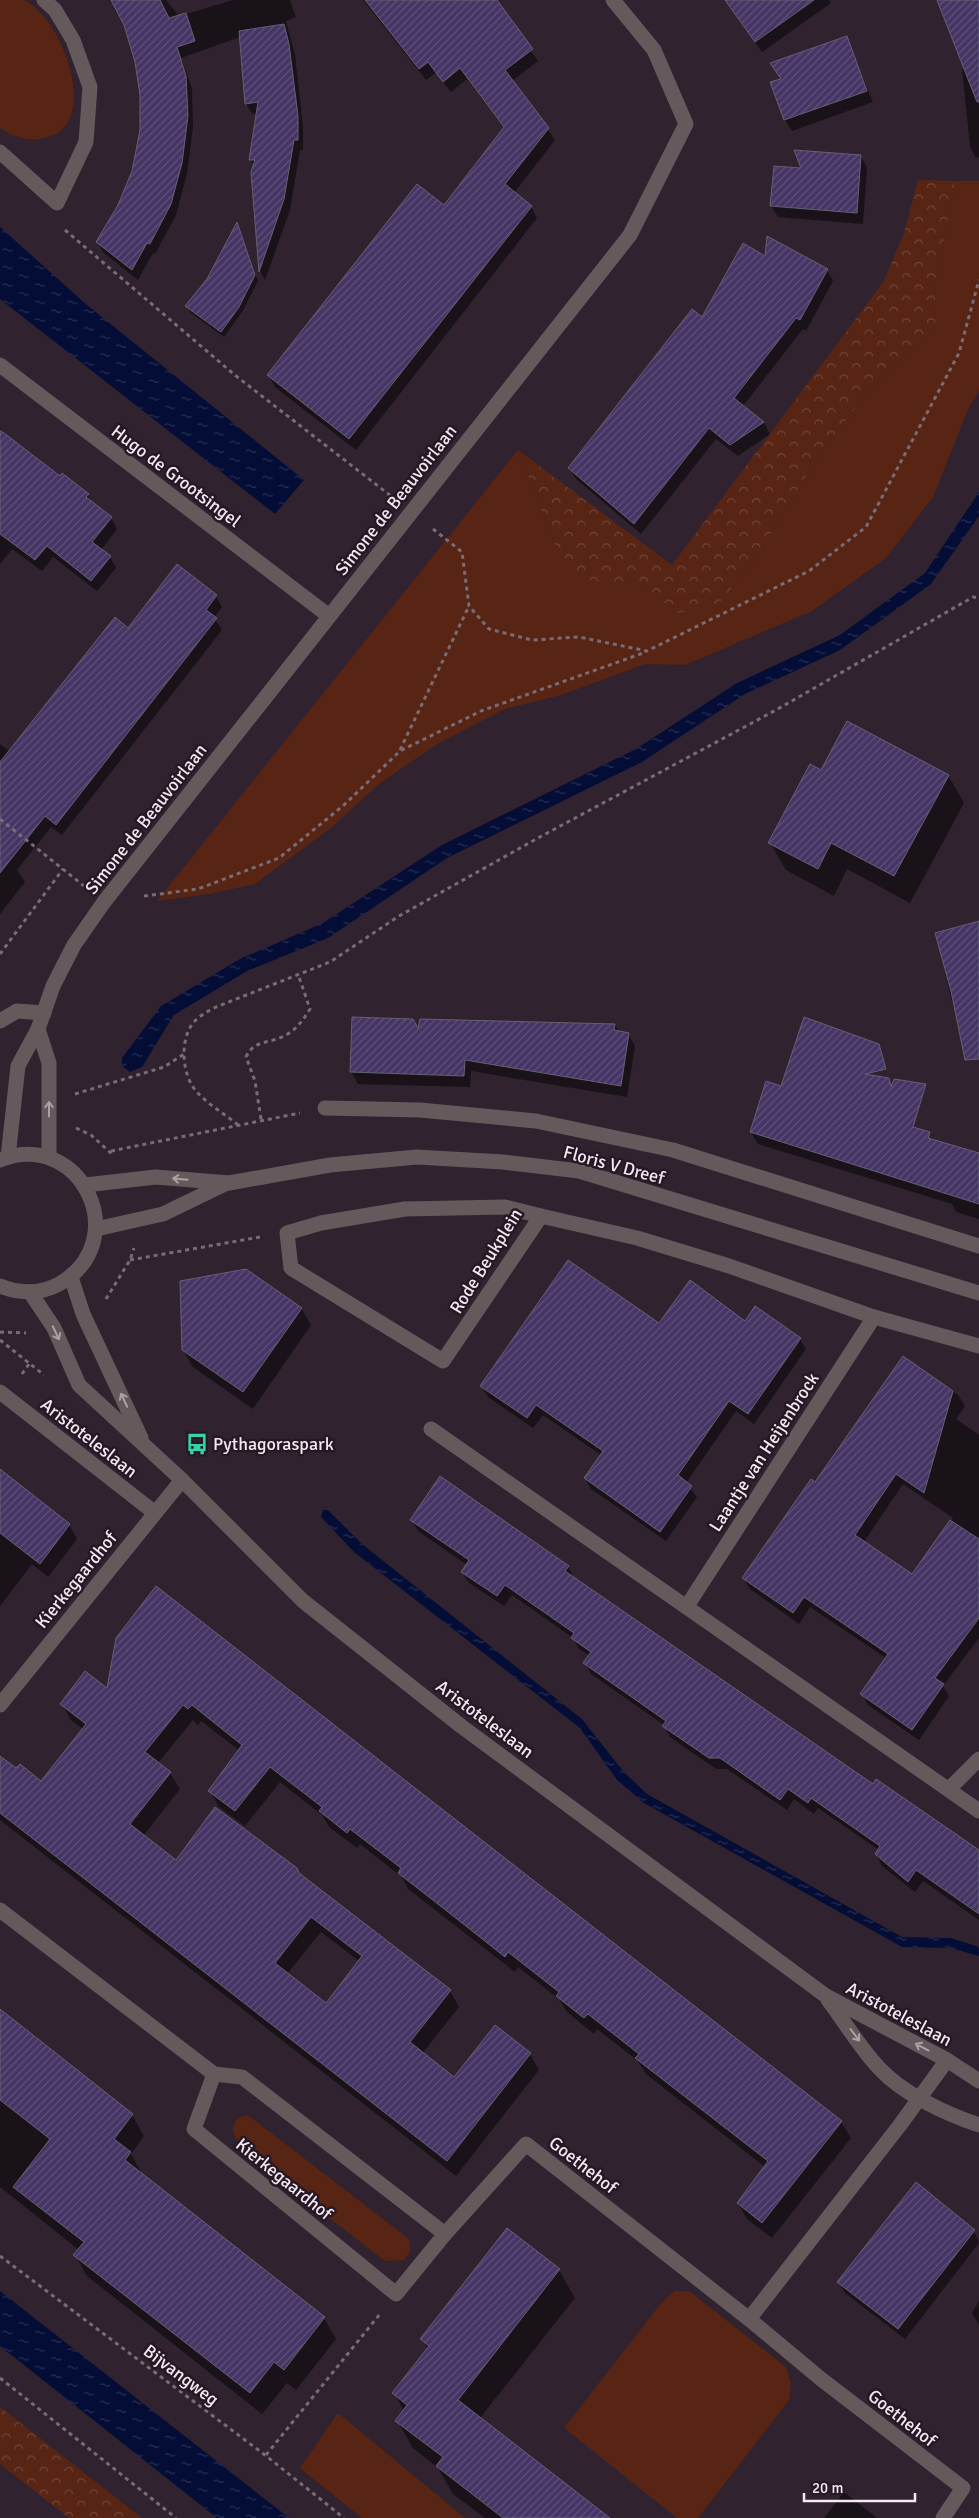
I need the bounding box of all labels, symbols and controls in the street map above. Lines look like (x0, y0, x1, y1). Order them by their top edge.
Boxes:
street label: Hugo de Grootsingel (107, 420, 245, 532)
street label: Simone de Beauvoirlaan (330, 420, 462, 580)
street label: Simone de Beauvoirlaan (80, 739, 212, 899)
one-way arrow (44, 1101, 54, 1117)
street label: Floris V Dreef (561, 1141, 668, 1189)
one-way arrow (172, 1174, 188, 1184)
street label: Rode Beukplein (445, 1204, 527, 1318)
one-way arrow (52, 1325, 61, 1340)
street label: Laantje van Heijenbrock (704, 1368, 824, 1536)
street label: Aristoteleslaan (36, 1393, 142, 1483)
one-way arrow (118, 1393, 128, 1408)
bus stop icon: Pythagoraspark (184, 1431, 210, 1457)
place label: Pythagoraspark (213, 1433, 334, 1455)
street label: Kierkegaardhof (30, 1527, 122, 1633)
street label: Aristoteleslaan (432, 1675, 538, 1763)
street label: Aristoteleslaan (842, 1977, 956, 2051)
one-way arrow (850, 2028, 860, 2042)
one-way arrow (915, 2042, 930, 2052)
street label: Goethehof (545, 2132, 622, 2199)
street label: Kierkegaardhof (231, 2133, 337, 2225)
street label: Bijvangweg (139, 2340, 223, 2410)
street label: Goethehof (864, 2385, 941, 2452)
scale bar (804, 2470, 915, 2502)
text: 20 m (812, 2479, 843, 2497)

